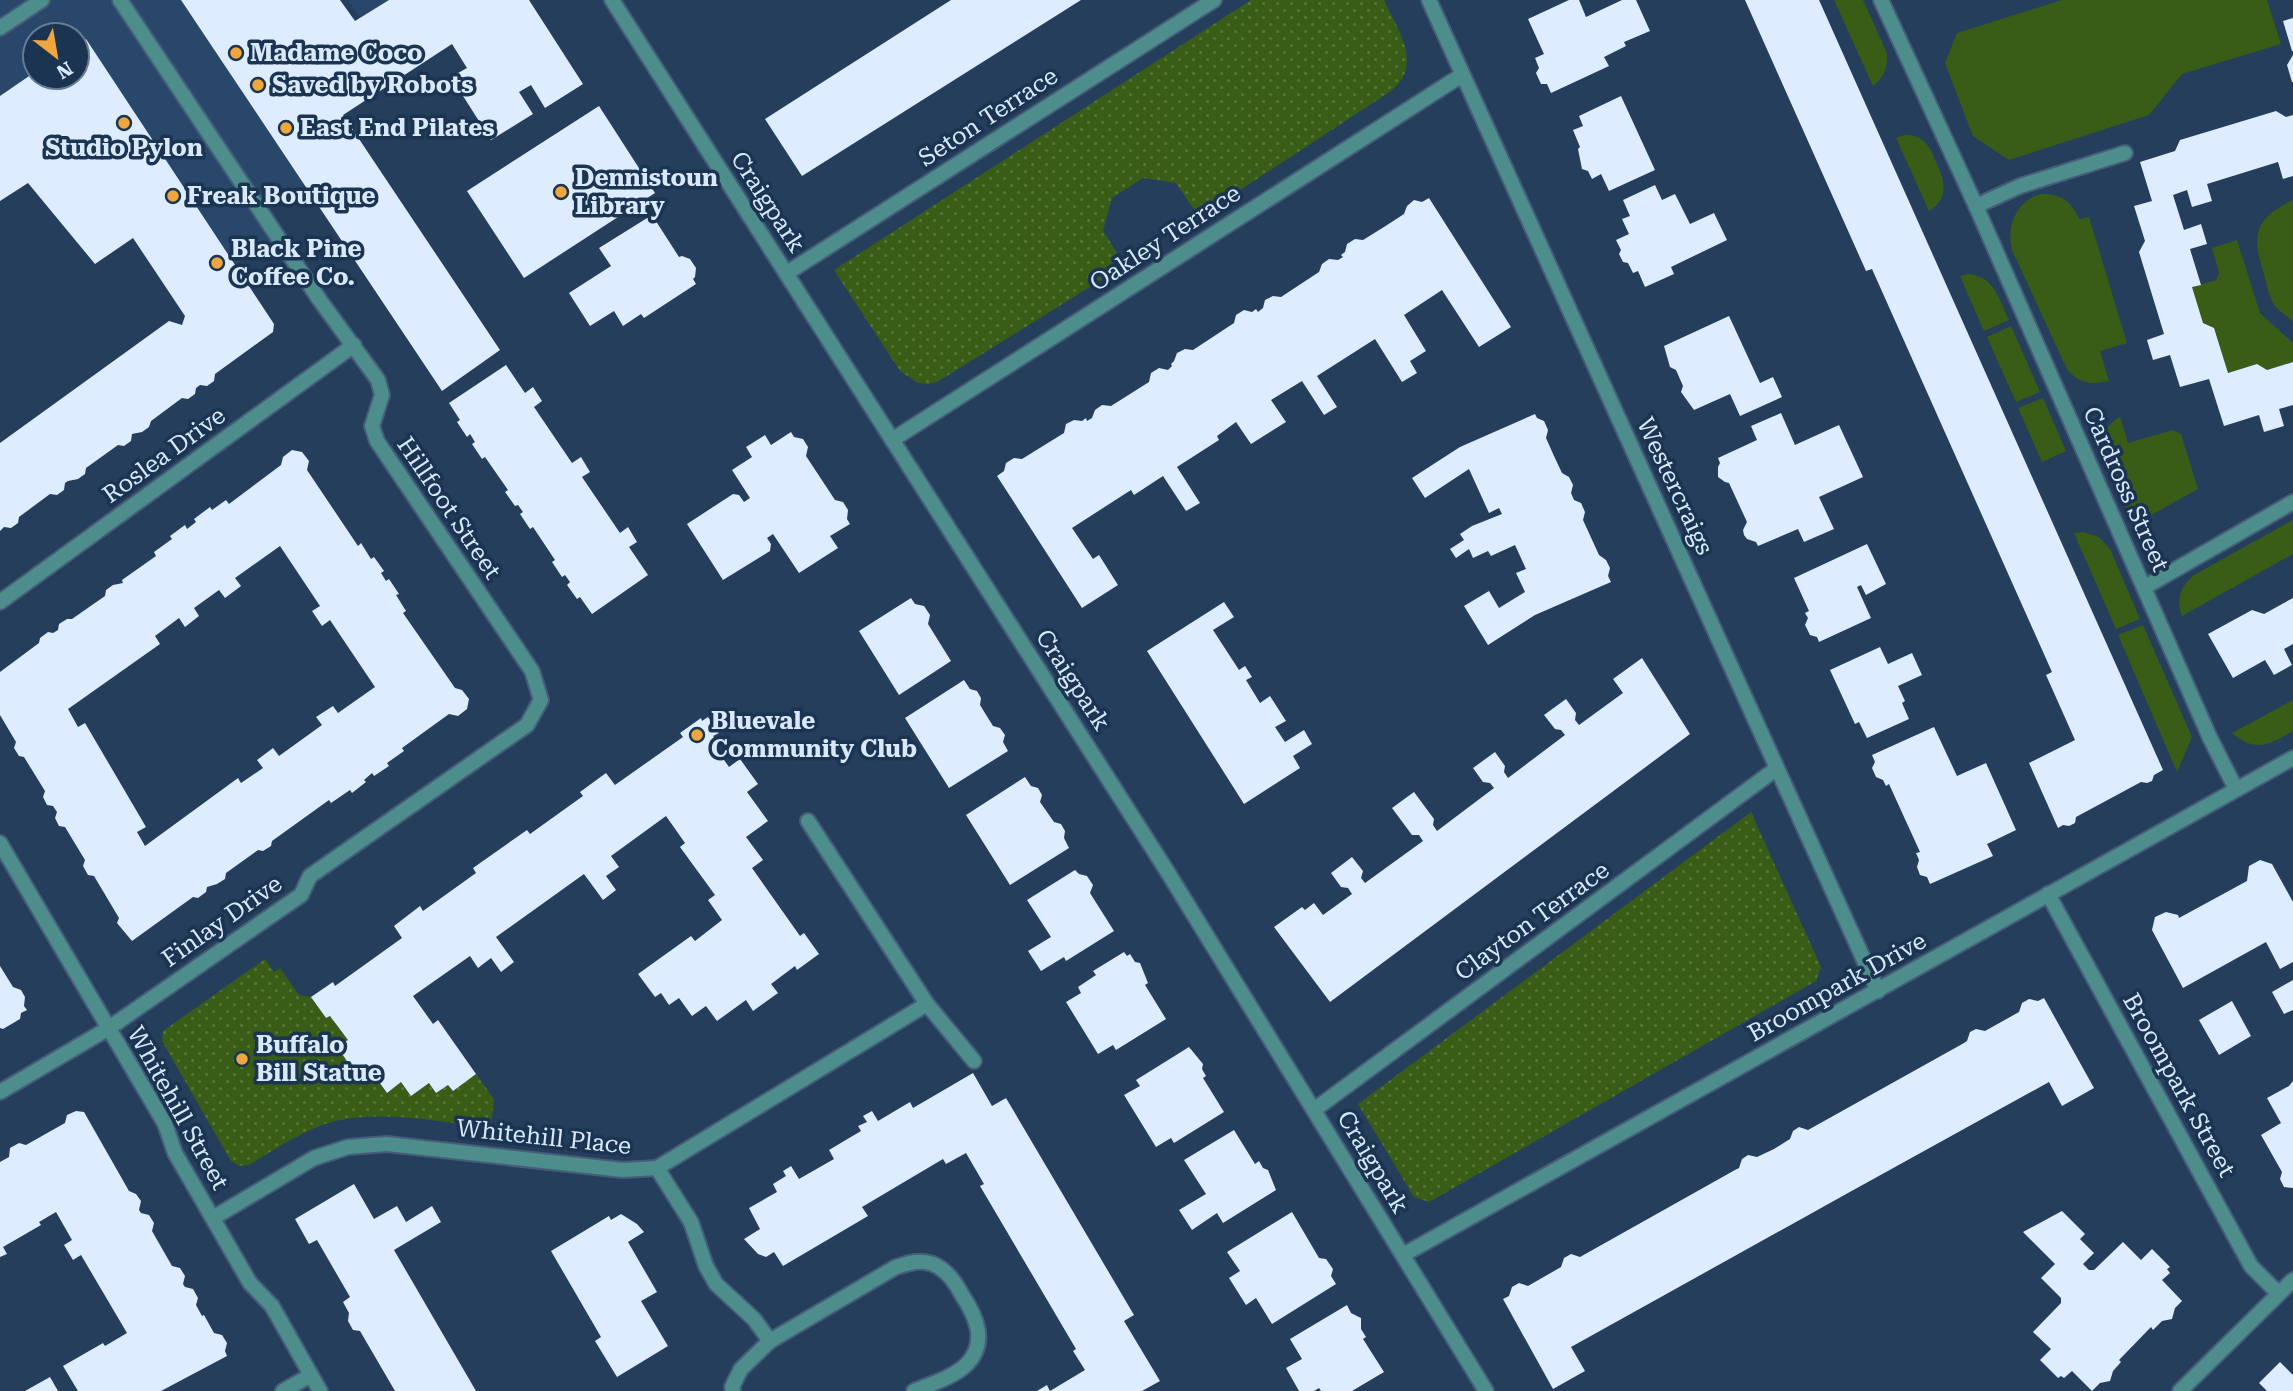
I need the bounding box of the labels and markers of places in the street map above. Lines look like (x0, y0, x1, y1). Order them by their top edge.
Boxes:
place label: Madame Coco (250, 39, 422, 67)
marker: Madame Coco (228, 45, 244, 61)
place label: Saved by Robots (272, 71, 474, 99)
marker: Saved by Robots (250, 77, 266, 93)
place label: East End Pilates (300, 114, 495, 142)
marker: Studio Pylon (116, 115, 132, 131)
marker: East End Pilates (278, 120, 294, 136)
place label: Studio Pylon (45, 134, 203, 162)
place label: Dennistoun Library (575, 164, 718, 220)
place label: Freak Boutique (187, 182, 376, 210)
marker: Dennistoun Library (553, 184, 569, 200)
marker: Freak Boutique (165, 188, 181, 204)
place label: Black Pine Coffee Co. (231, 235, 362, 291)
marker: Black Pine Coffee Co. (209, 255, 225, 271)
place label: Bluevale Community Club (711, 707, 917, 763)
marker: Bluevale Community Club (689, 727, 705, 743)
place label: Buffalo Bill Statue (256, 1031, 382, 1087)
marker: Buffalo Bill Statue (234, 1051, 250, 1067)

